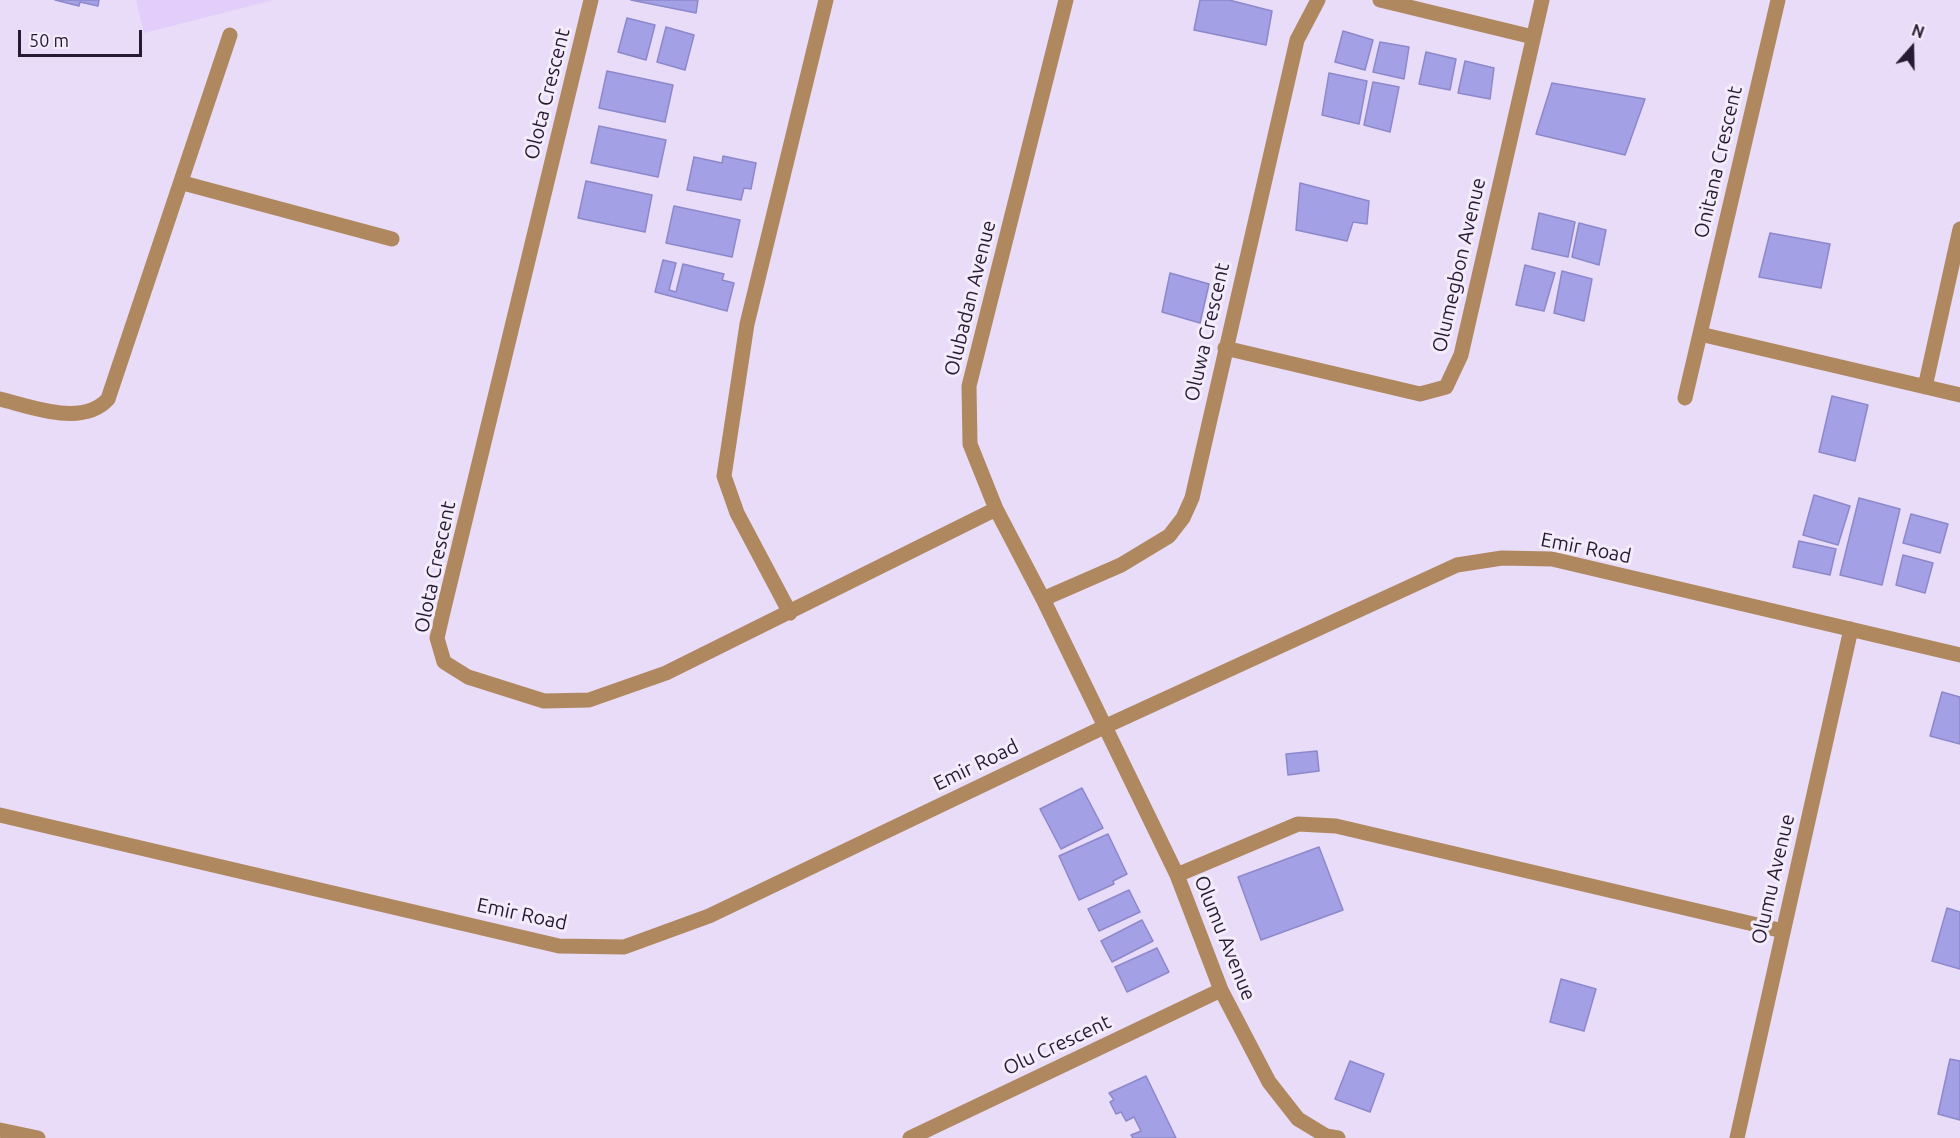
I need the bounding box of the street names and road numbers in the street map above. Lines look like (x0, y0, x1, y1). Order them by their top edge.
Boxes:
street label: Olota Crescent (519, 26, 575, 162)
street label: Onitana Crescent (1689, 84, 1747, 240)
street label: Olumegbon Avenue (1427, 175, 1491, 355)
street label: Olubadan Avenue (939, 218, 1001, 378)
street label: Oluwa Crescent (1179, 260, 1235, 404)
street label: Olota Crescent (409, 499, 461, 635)
street label: Emir Road (1539, 527, 1633, 569)
street label: Emir Road (930, 734, 1022, 796)
street label: Olumu Avenue (1746, 812, 1800, 946)
street label: Olumu Avenue (1189, 872, 1261, 1004)
street label: Emir Road (475, 893, 569, 935)
street label: Olu Crescent (999, 1010, 1115, 1080)

